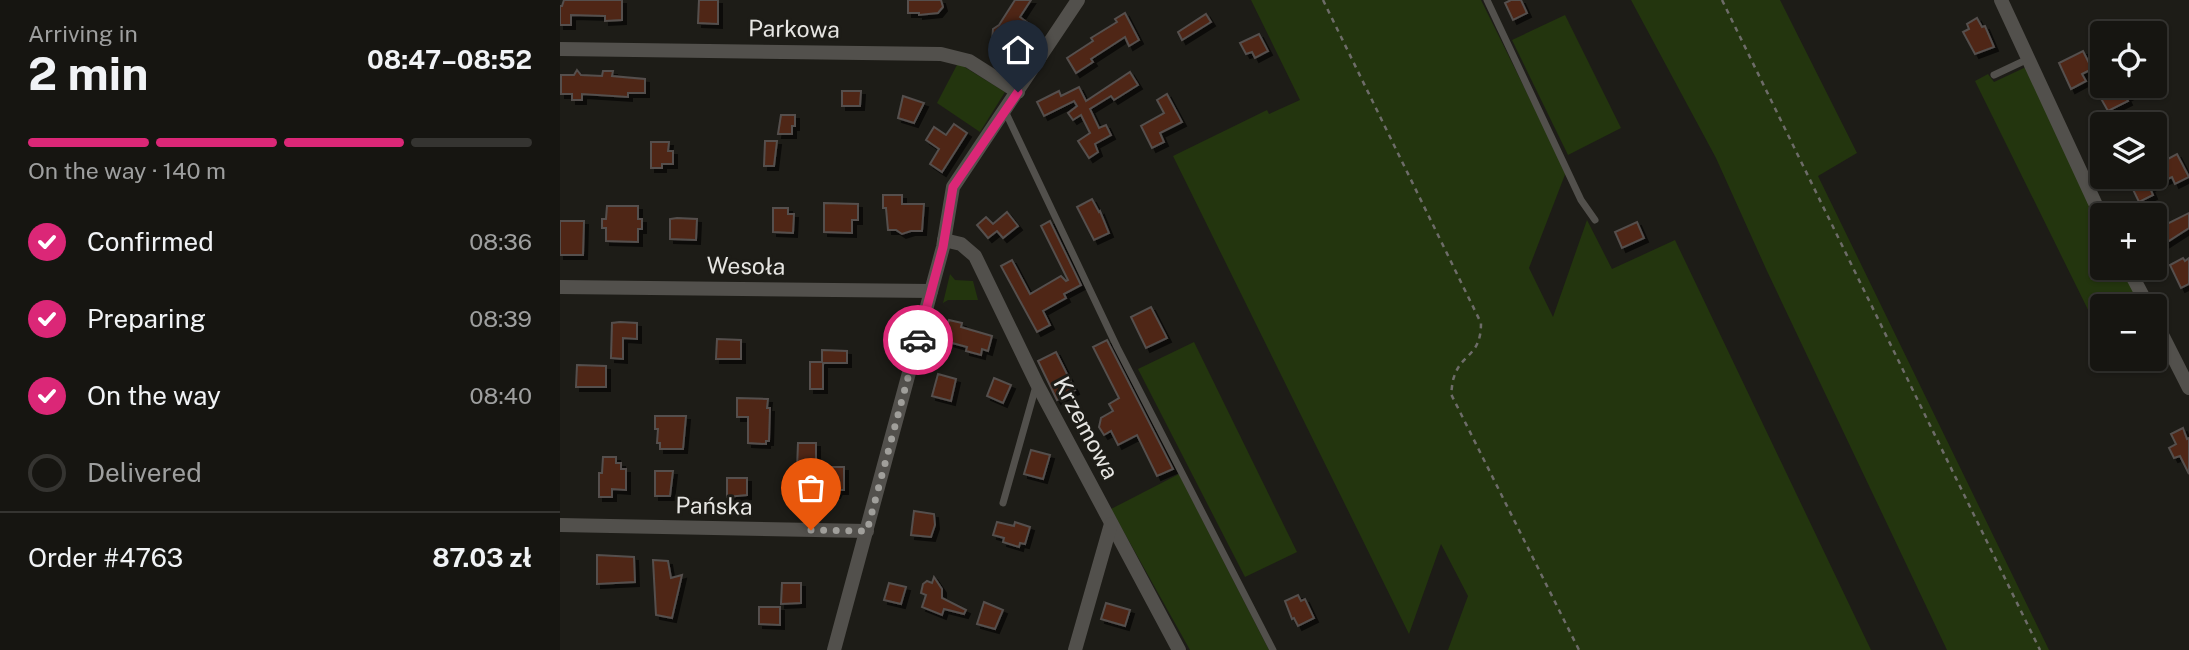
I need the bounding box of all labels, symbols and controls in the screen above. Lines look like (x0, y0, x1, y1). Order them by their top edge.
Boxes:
street label: Parkowa (748, 14, 840, 43)
text: Arriving in (28, 20, 138, 47)
pin (988, 20, 1048, 92)
map controls (2090, 21, 2167, 371)
button: locate (2090, 21, 2167, 98)
icon: home (999, 31, 1037, 69)
text: 08:47–08:52 (367, 44, 532, 75)
text: 2 min (28, 46, 148, 100)
button: layers (2090, 112, 2167, 189)
text: On the way · 140 m (28, 157, 226, 184)
button: + (2090, 203, 2167, 280)
icon: check (28, 223, 66, 261)
text: Confirmed (87, 226, 214, 257)
text: 08:36 (469, 228, 532, 255)
street label: Wesoła (706, 251, 786, 280)
button: − (2090, 294, 2167, 371)
icon: check (28, 300, 66, 338)
text: Preparing (87, 303, 206, 334)
text: 08:39 (469, 305, 532, 332)
courier (883, 305, 953, 375)
icon: car (899, 321, 937, 359)
street label: Krzemowa (1048, 372, 1125, 484)
icon: check (28, 377, 66, 415)
text: On the way (87, 380, 221, 411)
text: 08:40 (470, 382, 532, 409)
text: Delivered (87, 457, 202, 488)
pin (781, 458, 841, 530)
icon: bag (792, 469, 830, 507)
street label: Pańska (675, 491, 753, 520)
text: Order #4763 (28, 542, 183, 573)
text: 87.03 zł (432, 542, 532, 573)

